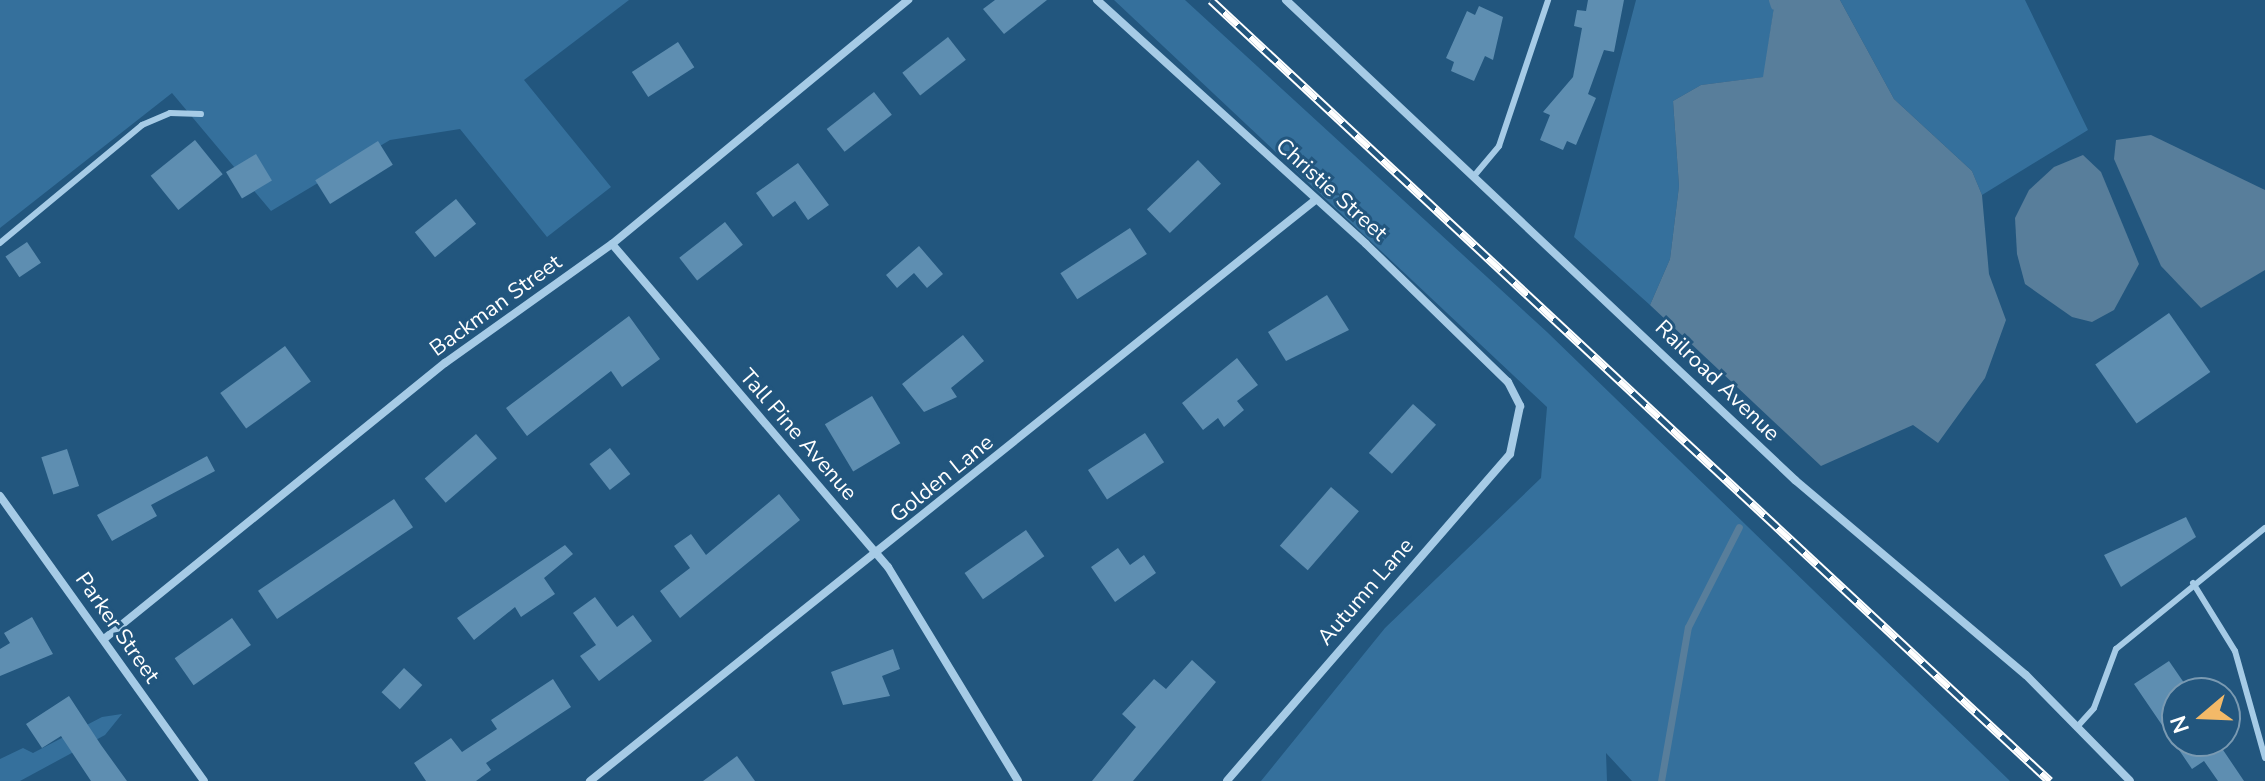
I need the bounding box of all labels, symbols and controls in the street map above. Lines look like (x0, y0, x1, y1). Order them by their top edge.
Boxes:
street label: Christie Street (1270, 133, 1392, 247)
street label: Backman Street (425, 249, 567, 363)
street label: Railroad Avenue (1649, 315, 1785, 447)
street label: Tall Pine Avenue (734, 364, 862, 506)
street label: Golden Lane (885, 429, 999, 529)
street label: Autumn Lane (1312, 533, 1420, 651)
street label: Parker Street (69, 568, 165, 688)
north arrow (2161, 677, 2241, 757)
text: N (2163, 711, 2197, 737)

